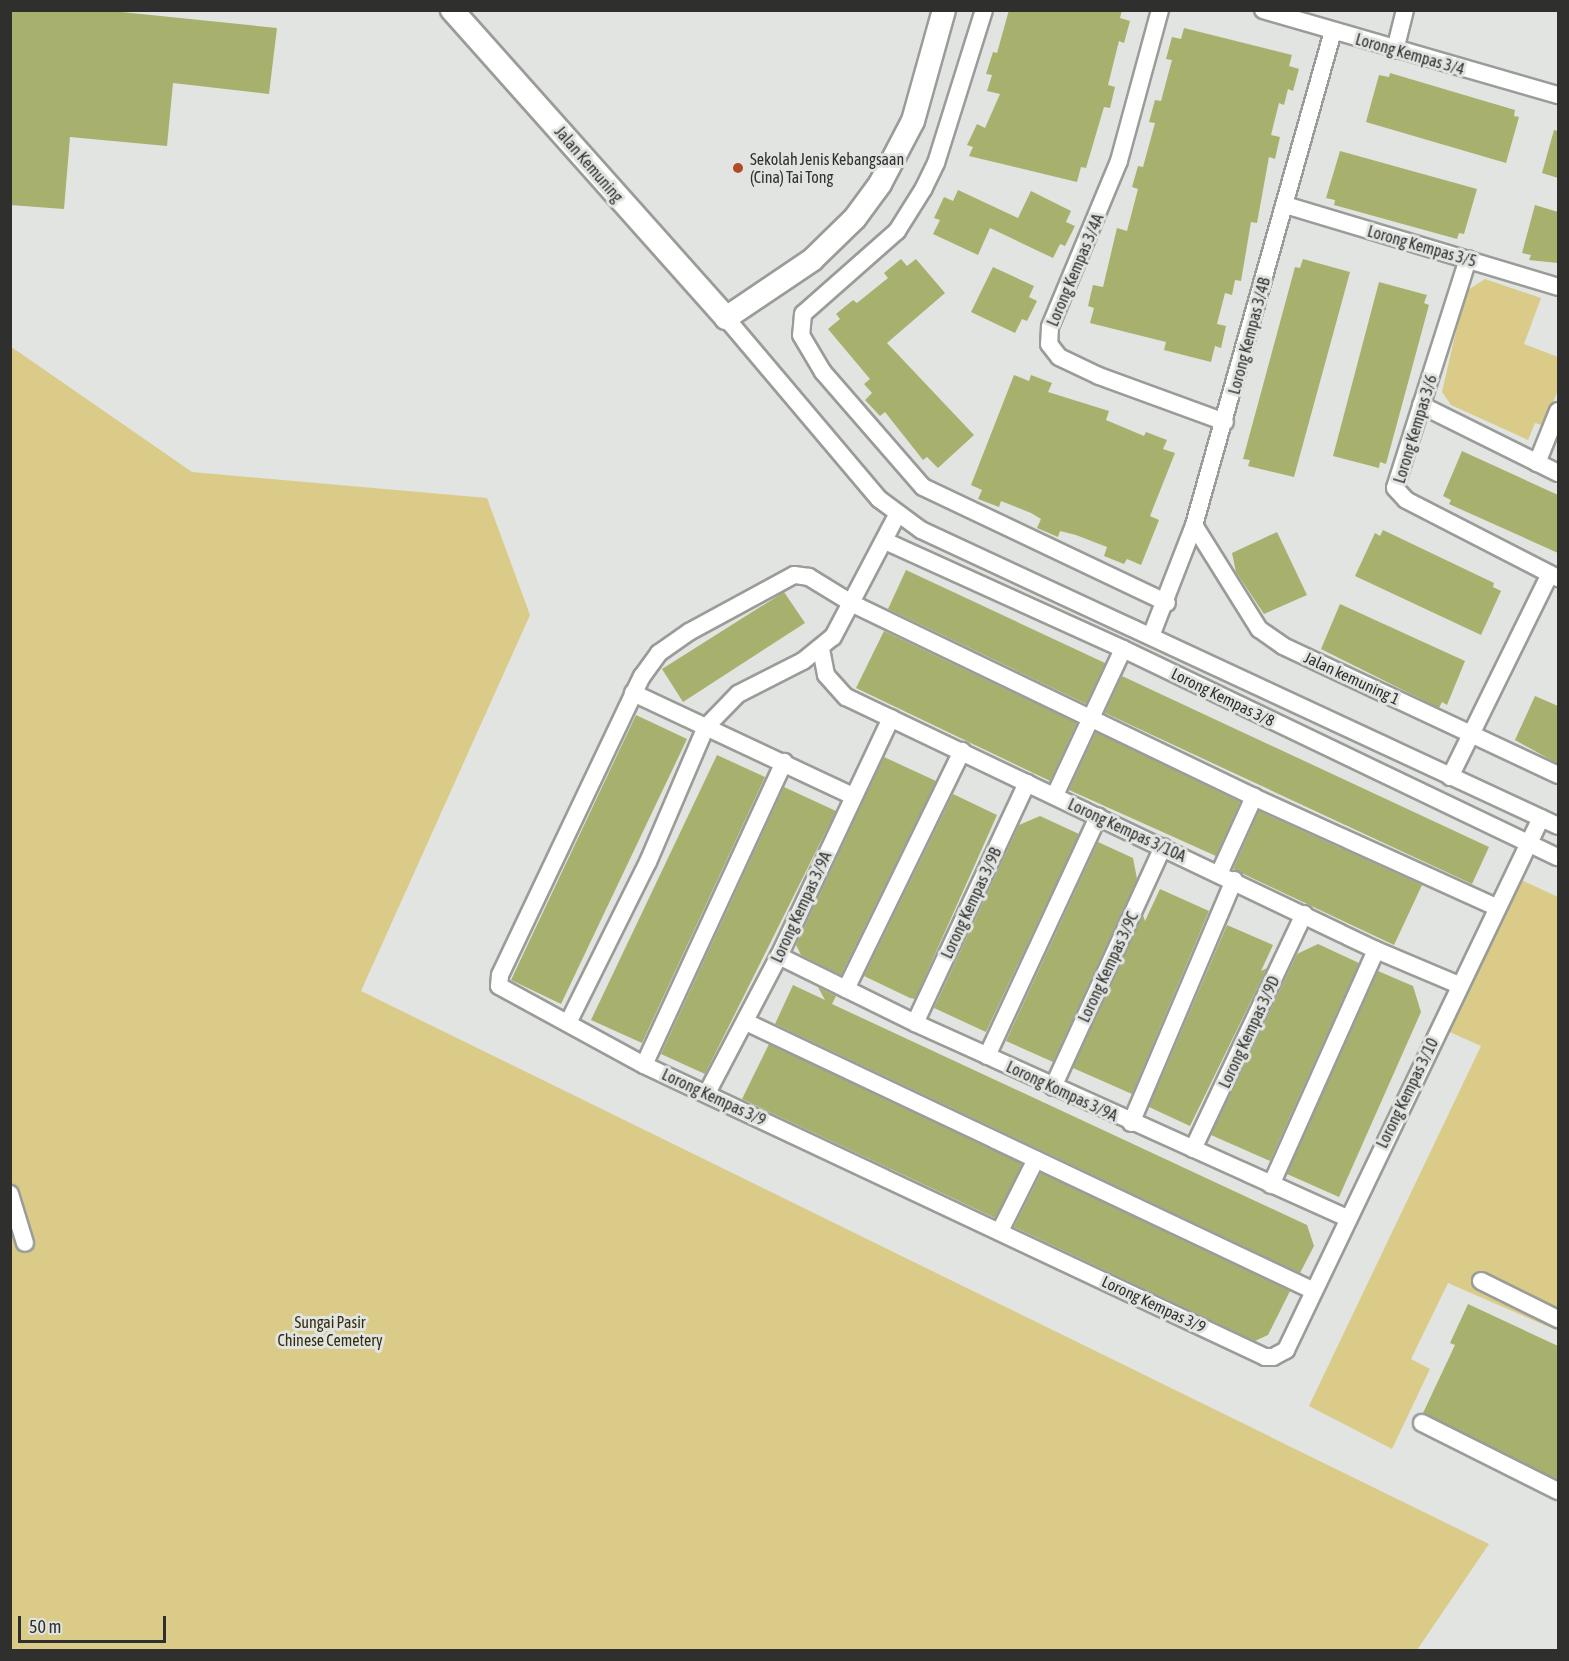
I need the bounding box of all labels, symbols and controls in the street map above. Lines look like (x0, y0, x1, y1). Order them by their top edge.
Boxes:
street label: Lorong Kempas 3/4 (1353, 29, 1467, 79)
street label: Jalan Kemuning (551, 122, 627, 206)
place label: Sekolah Jenis Kebangsaan (Cina) Tai Tong (750, 149, 904, 187)
marker: Sekolah Jenis Kebangsaan (Cina) Tai Tong (731, 161, 745, 175)
street label: Lorong Kempas 3/4A (1043, 211, 1107, 329)
street label: Lorong Kempas 3/5 (1365, 221, 1479, 271)
street label: Lorong Kempas 3/4B (1224, 276, 1274, 396)
street label: Lorong Kempas 3/6 (1389, 372, 1441, 486)
street label: Jalan kemuning 1 (1301, 647, 1403, 709)
street label: Lorong Kempas 3/8 (1168, 664, 1278, 730)
street label: Lorong Kempas 3/10A (1065, 794, 1189, 866)
street label: Lorong Kempas 3/9B (937, 845, 1005, 961)
street label: Lorong Kempas 3/9A (767, 848, 835, 966)
street label: Lorong Kempas 3/9C (1074, 909, 1142, 1025)
street label: Lorong Kempas 3/9D (1215, 973, 1283, 1091)
street label: Lorong Kempas 3/10 (1372, 1035, 1442, 1151)
street label: Lorong Kompas 3/9A (1003, 1057, 1121, 1125)
street label: Lorong Kempas 3/9 (659, 1065, 769, 1129)
street label: Lorong Kempas 3/9 (1099, 1272, 1209, 1336)
park label: Sungai Pasir Chinese Cemetery (277, 1312, 383, 1350)
scale bar (21, 1604, 170, 1642)
text: 50 m (29, 1616, 61, 1637)

